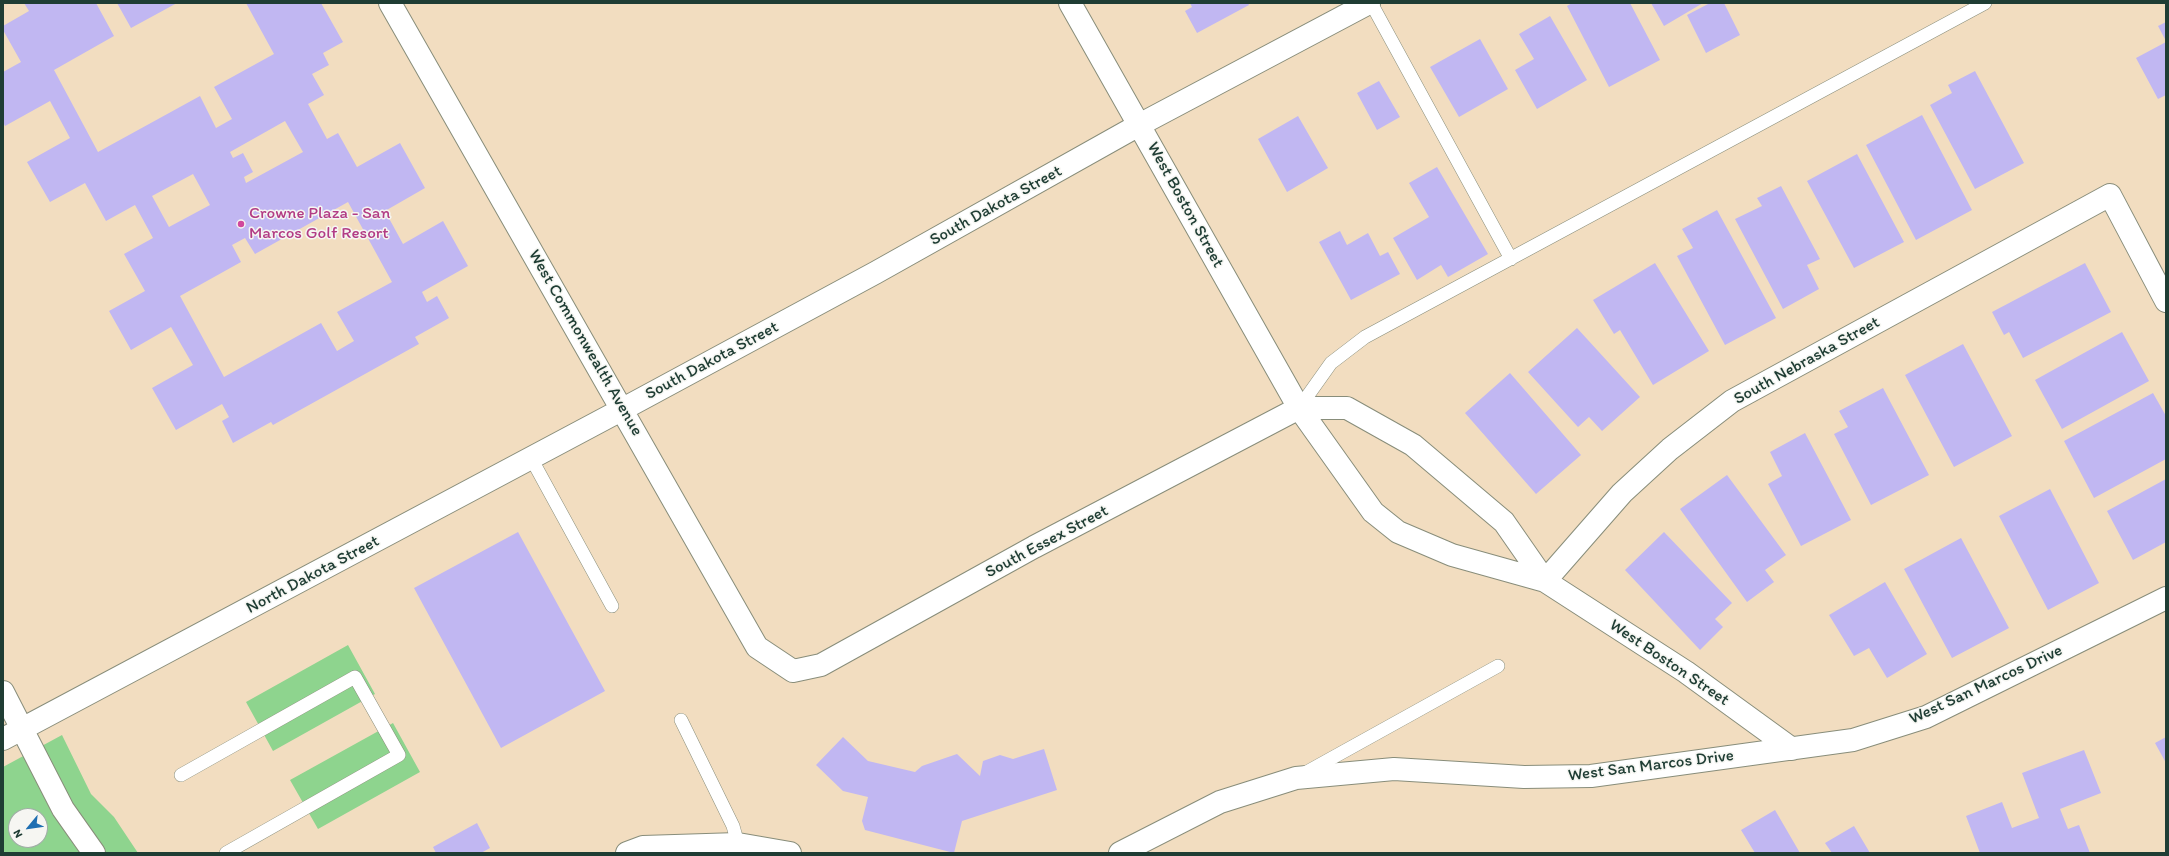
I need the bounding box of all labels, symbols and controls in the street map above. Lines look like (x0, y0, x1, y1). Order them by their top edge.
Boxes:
street label: West Boston Street (1142, 139, 1228, 271)
street label: South Dakota Street (926, 161, 1066, 251)
place label: Crowne Plaza - San Marcos Golf Resort (249, 204, 390, 244)
marker: Crowne Plaza - San Marcos Golf Resort (236, 219, 246, 229)
street label: West Commonwealth Avenue (523, 246, 647, 440)
street label: South Nebraska Street (1730, 312, 1884, 410)
street label: South Dakota Street (642, 317, 782, 405)
street label: South Essex Street (982, 501, 1112, 583)
street label: North Dakota Street (243, 531, 383, 619)
street label: West Boston Street (1605, 615, 1733, 711)
street label: West San Marcos Drive (1906, 641, 2066, 729)
street label: West San Marcos Drive (1567, 746, 1735, 786)
north arrow (8, 808, 48, 848)
text: N (10, 827, 25, 840)

